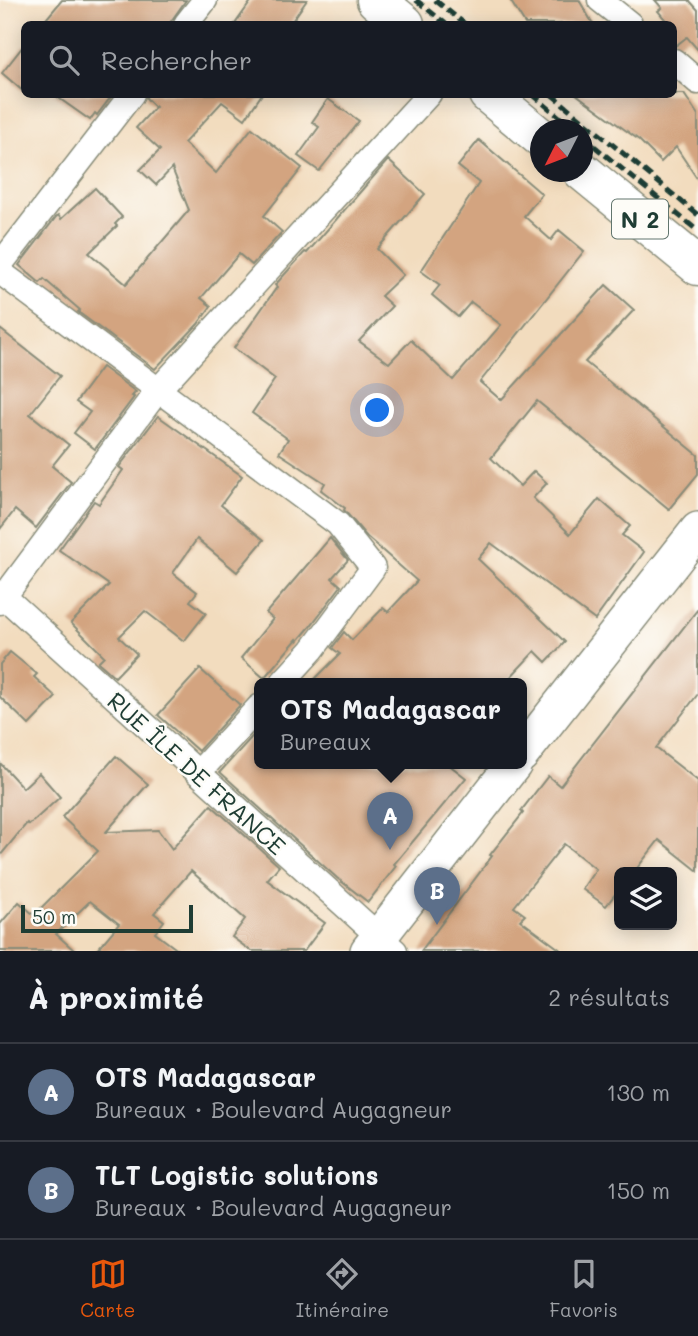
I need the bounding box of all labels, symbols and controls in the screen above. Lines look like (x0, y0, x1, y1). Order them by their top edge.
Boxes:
search box (21, 21, 677, 98)
icon: search (45, 41, 83, 79)
text: Rechercher (101, 43, 252, 77)
north arrow (530, 119, 593, 182)
road number: N 2 (612, 200, 668, 238)
your location (360, 393, 394, 427)
popup (254, 678, 527, 769)
street label: RUE ÎLE DE FRANCE (101, 685, 293, 861)
text: OTS Madagascar (280, 692, 501, 726)
text: Bureaux (280, 726, 371, 756)
pin: A (367, 792, 413, 850)
pin: B (414, 867, 460, 925)
map controls (614, 867, 677, 930)
button: layers (614, 867, 677, 930)
scale bar (21, 902, 192, 934)
text: 50 m (32, 904, 76, 929)
text: À proximité (28, 977, 204, 1017)
text: 2 résultats (548, 982, 670, 1012)
text: OTS Madagascar (95, 1060, 316, 1094)
text: A (43, 1077, 59, 1107)
text: 130 m (606, 1077, 670, 1107)
text: Bureaux · Boulevard Augagneur (95, 1094, 452, 1124)
text: TLT Logistic solutions (95, 1158, 379, 1192)
text: B (43, 1175, 59, 1205)
text: 150 m (606, 1175, 670, 1205)
text: Bureaux · Boulevard Augagneur (95, 1192, 452, 1222)
tab: Carte (80, 1255, 135, 1322)
tab: Itinéraire (296, 1255, 389, 1322)
tab: Favoris (549, 1255, 618, 1322)

